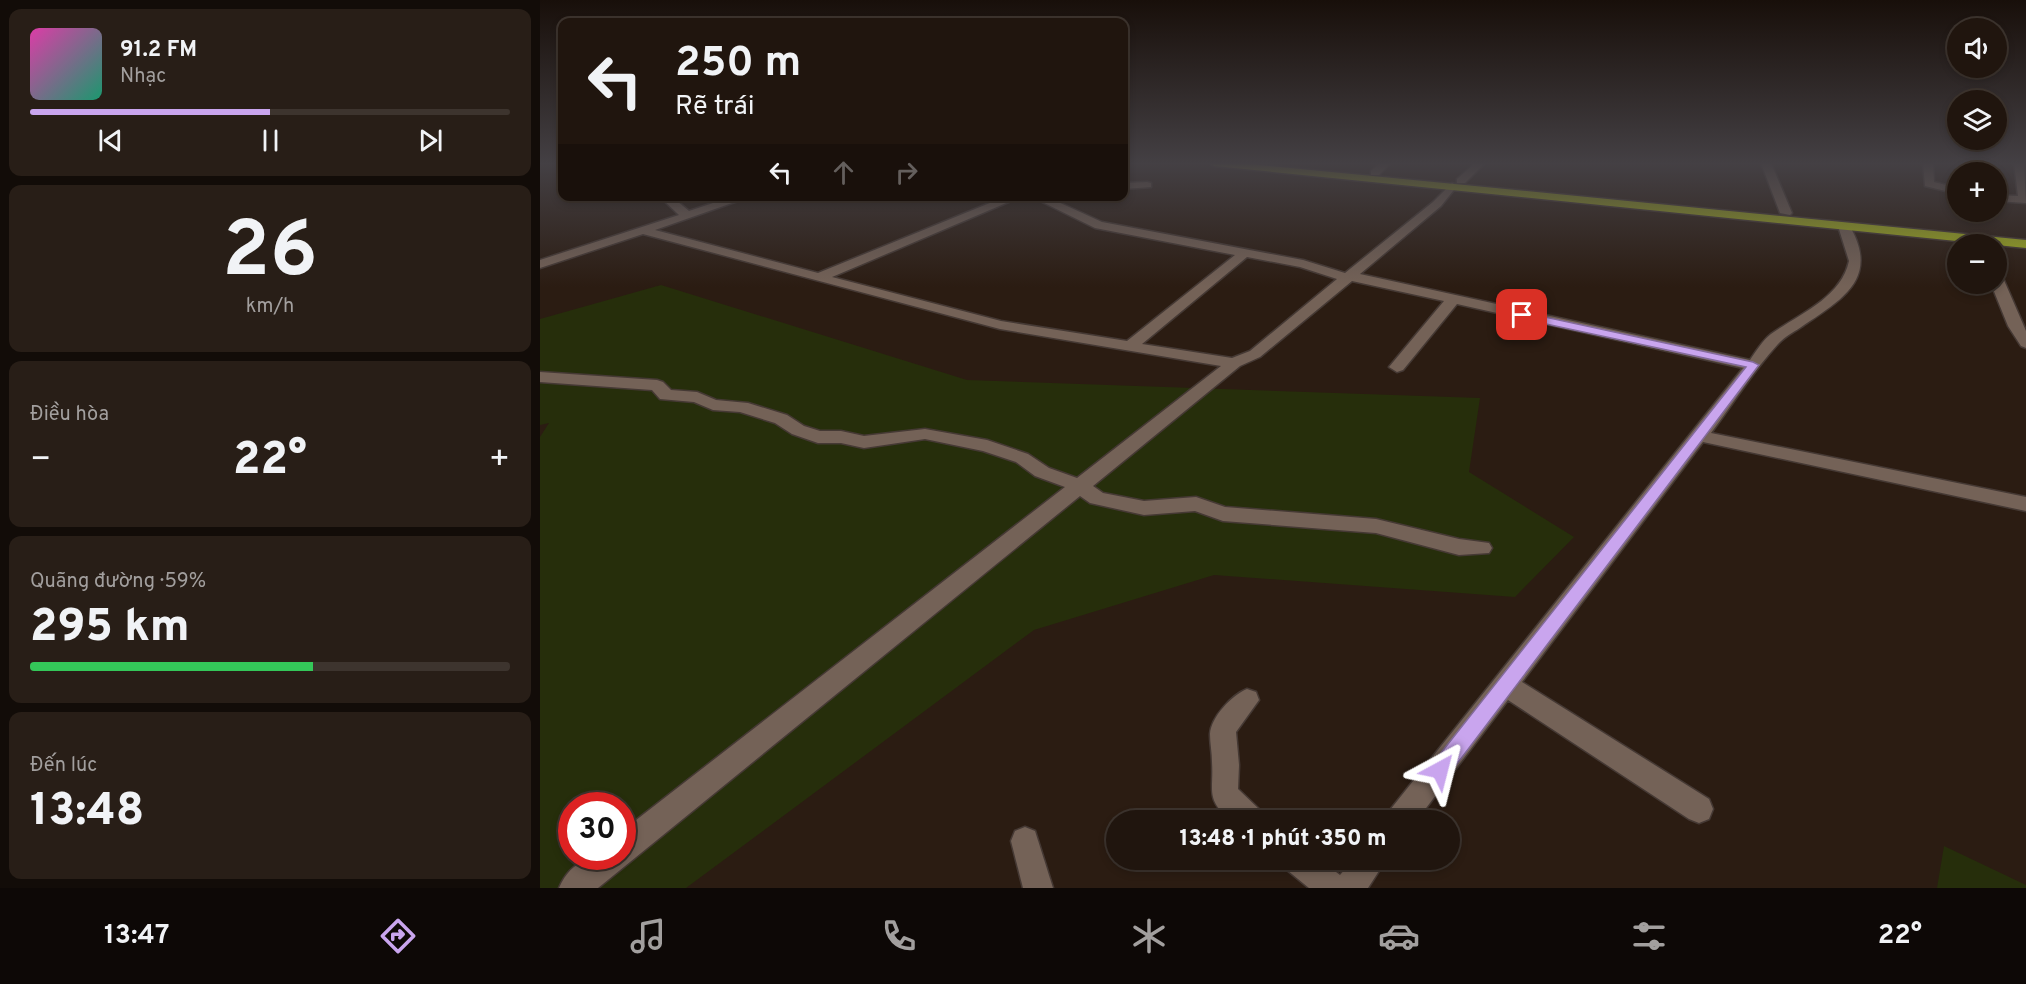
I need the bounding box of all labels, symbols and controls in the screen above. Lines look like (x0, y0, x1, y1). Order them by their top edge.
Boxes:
map controls (1947, 18, 2007, 294)
button: sound (1947, 18, 2007, 78)
text: 91.2 FM (120, 37, 197, 64)
text: 250 m (675, 38, 801, 91)
icon: left (576, 42, 654, 120)
text: Nhạc (120, 64, 166, 90)
text: Rẽ trái (675, 90, 755, 124)
button: layers (1947, 90, 2007, 150)
icon: previous (94, 124, 127, 157)
icon: pause (254, 124, 287, 157)
icon: next (414, 124, 447, 157)
icon: left (764, 156, 797, 189)
icon: ahead (827, 156, 860, 189)
icon: right (890, 156, 923, 189)
button: + (1947, 162, 2007, 222)
text: 26 (222, 205, 318, 304)
button: − (1947, 234, 2007, 294)
pin (1496, 289, 1547, 340)
text: km/h (246, 294, 294, 320)
icon: arrive (1505, 298, 1538, 331)
text: Điều hòa (30, 402, 109, 428)
text: 22° (233, 433, 307, 490)
text: − (30, 440, 51, 482)
text: + (489, 440, 510, 482)
text: Quãng đường · 59% (30, 569, 206, 595)
text: 295 km (30, 600, 190, 657)
position arrow (1408, 738, 1472, 802)
text: Đến lúc (30, 753, 97, 779)
text: 13:48 (30, 784, 144, 841)
speed limit sign: 30 (558, 792, 636, 870)
text: 13:48 · 1 phút · 350 m (1179, 826, 1387, 853)
icon: directions (377, 915, 419, 957)
icon: music (627, 915, 669, 957)
icon: phone (878, 915, 920, 957)
icon: climate (1128, 915, 1170, 957)
icon: car (1378, 915, 1420, 957)
icon: filters (1628, 915, 1670, 957)
text: 13:47 (104, 919, 169, 953)
text: 22° (1878, 919, 1922, 953)

